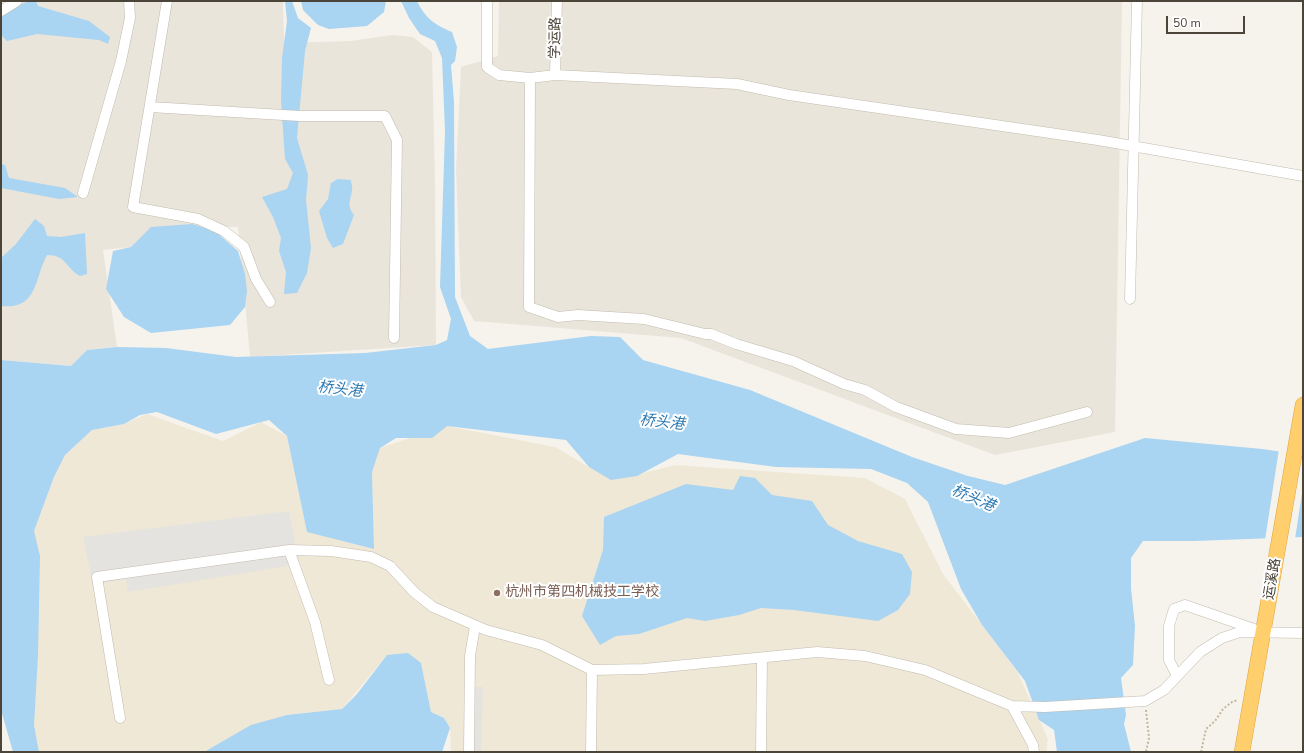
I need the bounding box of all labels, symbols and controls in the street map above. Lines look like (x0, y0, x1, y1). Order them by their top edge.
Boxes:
scale bar (1168, 8, 1247, 34)
text: 50 m (1173, 15, 1201, 31)
street label: 学运路 (547, 17, 565, 59)
water label: 桥头港 (317, 379, 363, 401)
water label: 桥头港 (639, 412, 685, 434)
water label: 桥头港 (949, 482, 997, 516)
street label: 运溪路 (1261, 557, 1285, 601)
place label: 杭州市第四机械技工学校 (505, 585, 659, 601)
marker: 杭州市第四机械技工学校 (492, 588, 502, 598)

